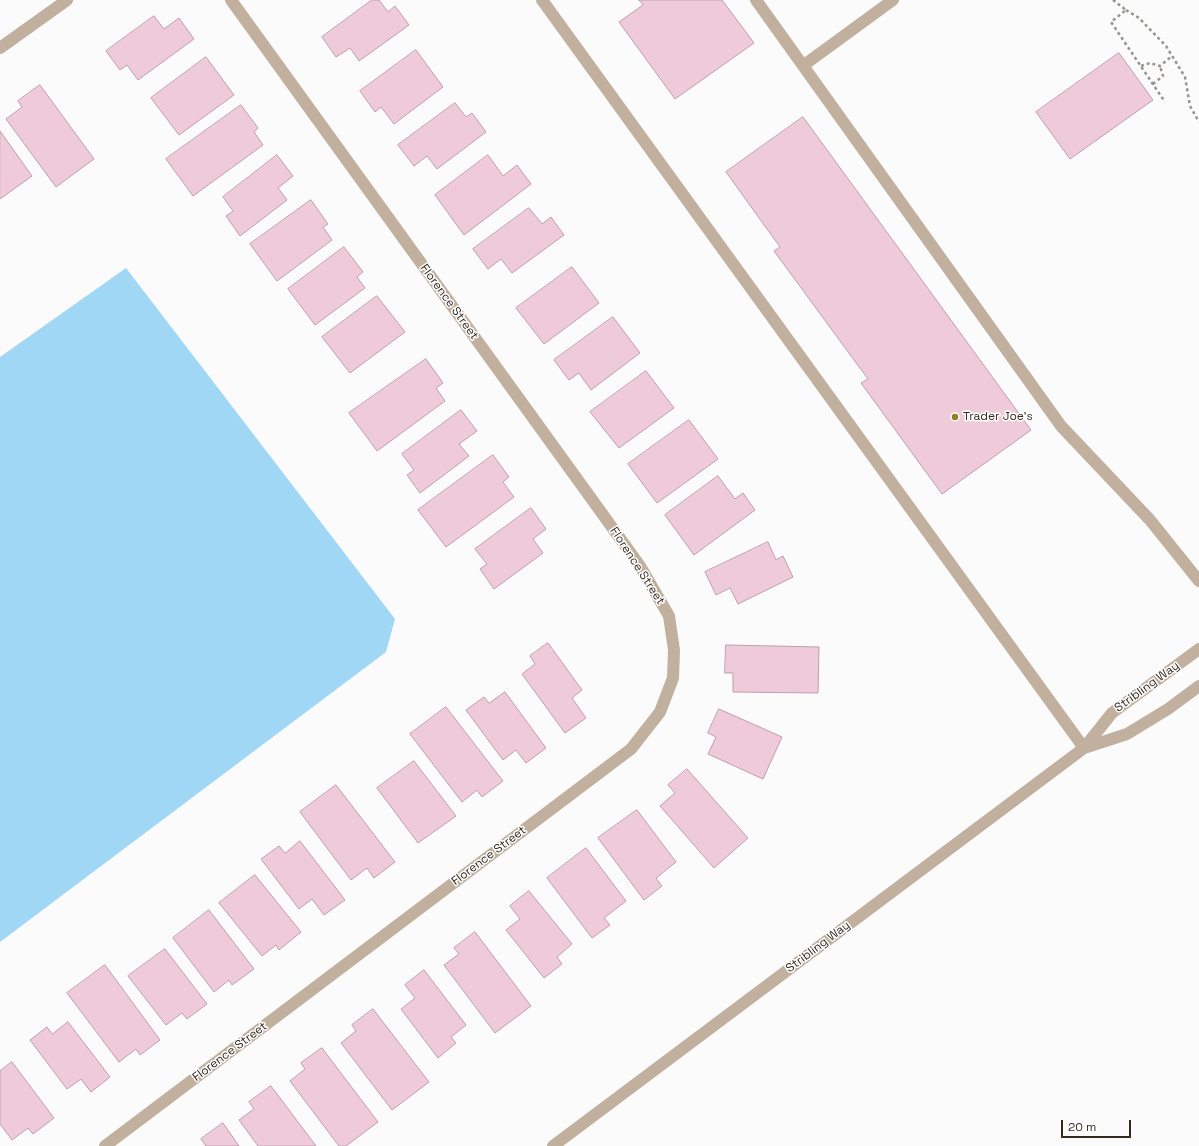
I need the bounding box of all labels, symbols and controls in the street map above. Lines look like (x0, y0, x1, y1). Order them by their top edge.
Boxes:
street label: Florence Street (417, 262, 481, 342)
place label: Trader Joe's (963, 410, 1033, 424)
marker: Trader Joe's (950, 412, 960, 422)
street label: Florence Street (607, 524, 667, 608)
street label: Stribling Way (1112, 659, 1182, 715)
street label: Florence Street (449, 823, 529, 889)
street label: Stribling Way (783, 918, 853, 976)
street label: Florence Street (190, 1019, 270, 1085)
scale bar (1063, 1112, 1133, 1138)
text: 20 m (1068, 1119, 1096, 1135)

